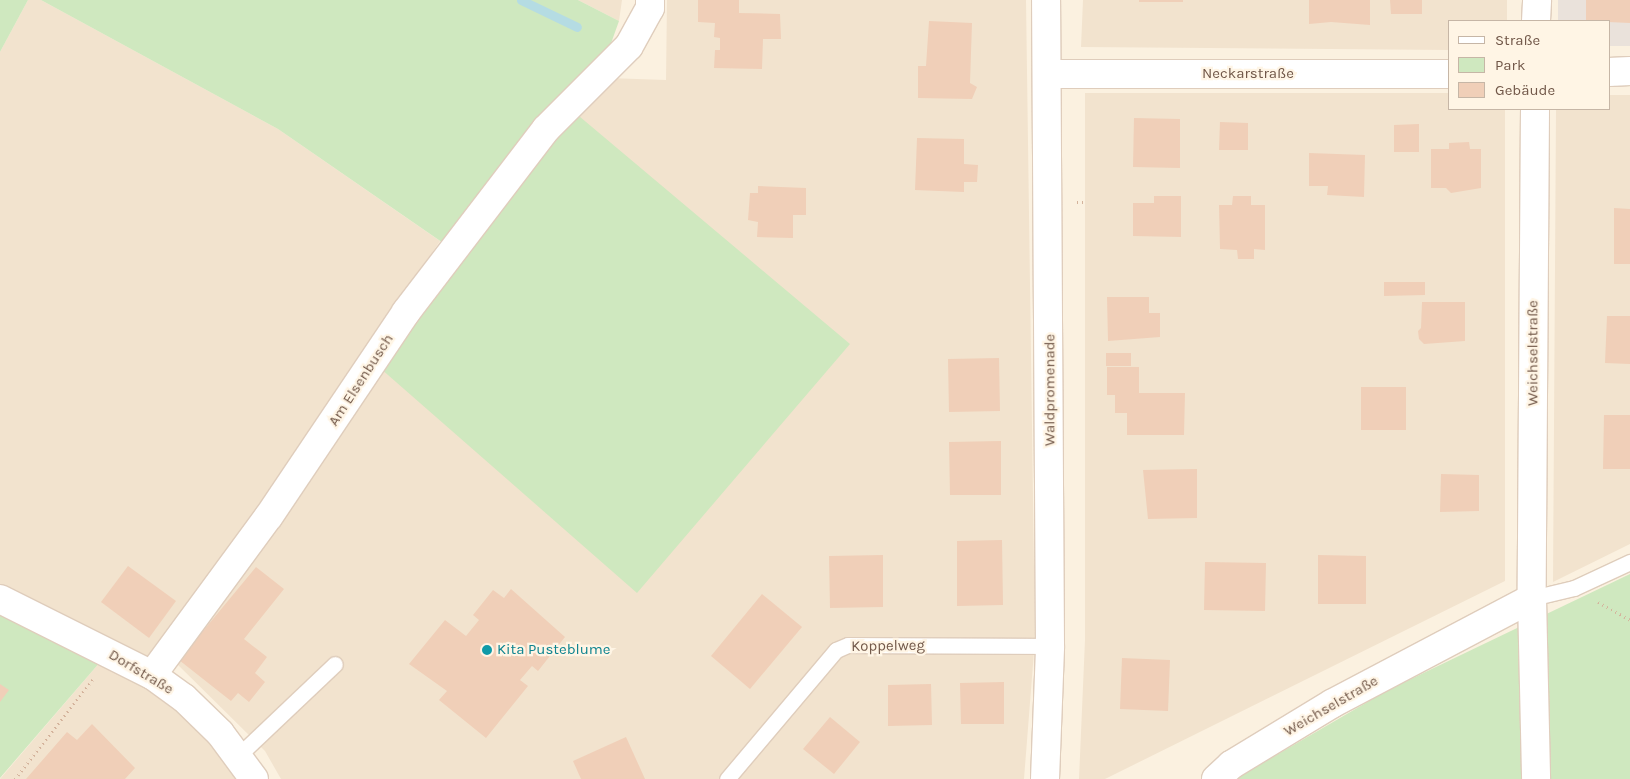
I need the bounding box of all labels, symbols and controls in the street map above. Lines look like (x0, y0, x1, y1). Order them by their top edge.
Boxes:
legend (1448, 20, 1610, 110)
text: Straße (1495, 31, 1540, 49)
text: Park (1495, 56, 1525, 74)
street label: Neckarstraße (1202, 65, 1294, 83)
text: Gebäude (1495, 81, 1555, 99)
street label: Weichselstraße (1524, 300, 1542, 406)
street label: Am Elsenbusch (325, 331, 397, 429)
street label: Waldpromenade (1041, 334, 1059, 446)
street label: Koppelweg (851, 636, 925, 656)
place label: Kita Pusteblume (497, 641, 611, 659)
marker: Kita Pusteblume (481, 644, 493, 656)
street label: Dorfstraße (105, 646, 177, 698)
street label: Weichselstraße (1281, 672, 1381, 740)

